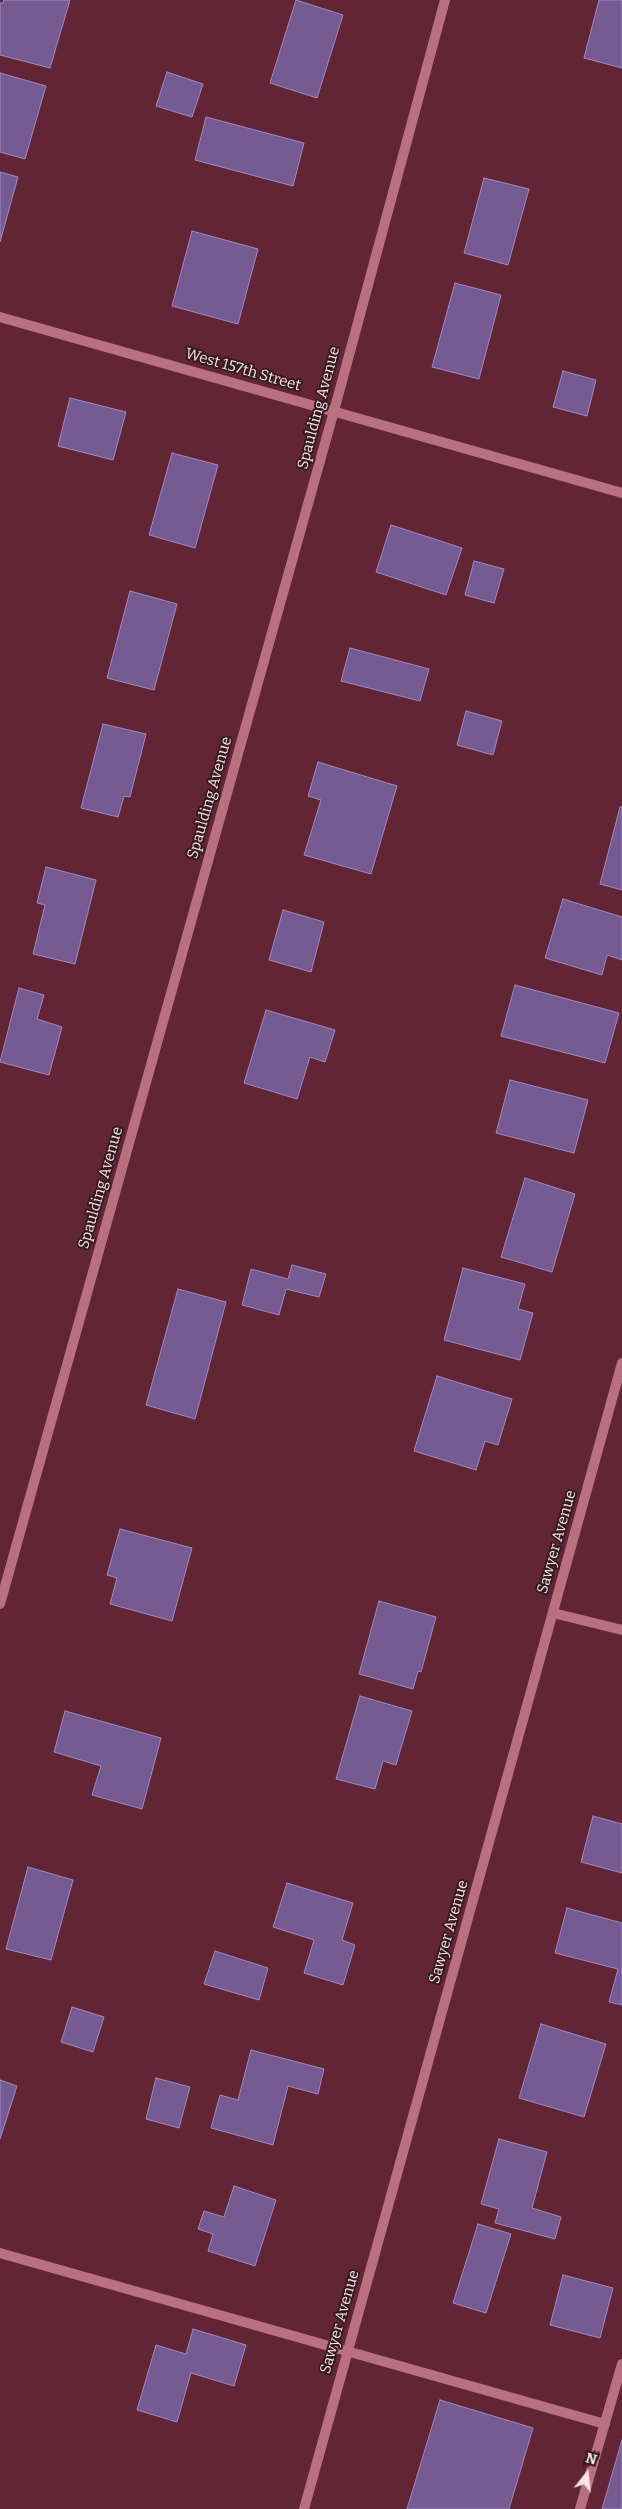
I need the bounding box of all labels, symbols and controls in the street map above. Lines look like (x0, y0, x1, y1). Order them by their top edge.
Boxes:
street label: West 157th Street (183, 345, 303, 395)
street label: Spaulding Avenue (294, 345, 344, 471)
street label: Spaulding Avenue (184, 735, 236, 861)
street label: Spaulding Avenue (75, 1125, 127, 1251)
street label: Sawyer Avenue (534, 1488, 580, 1596)
street label: Sawyer Avenue (426, 1878, 472, 1986)
street label: Sawyer Avenue (317, 2268, 363, 2376)
north arrow (562, 2449, 612, 2499)
text: N (584, 2449, 599, 2469)

